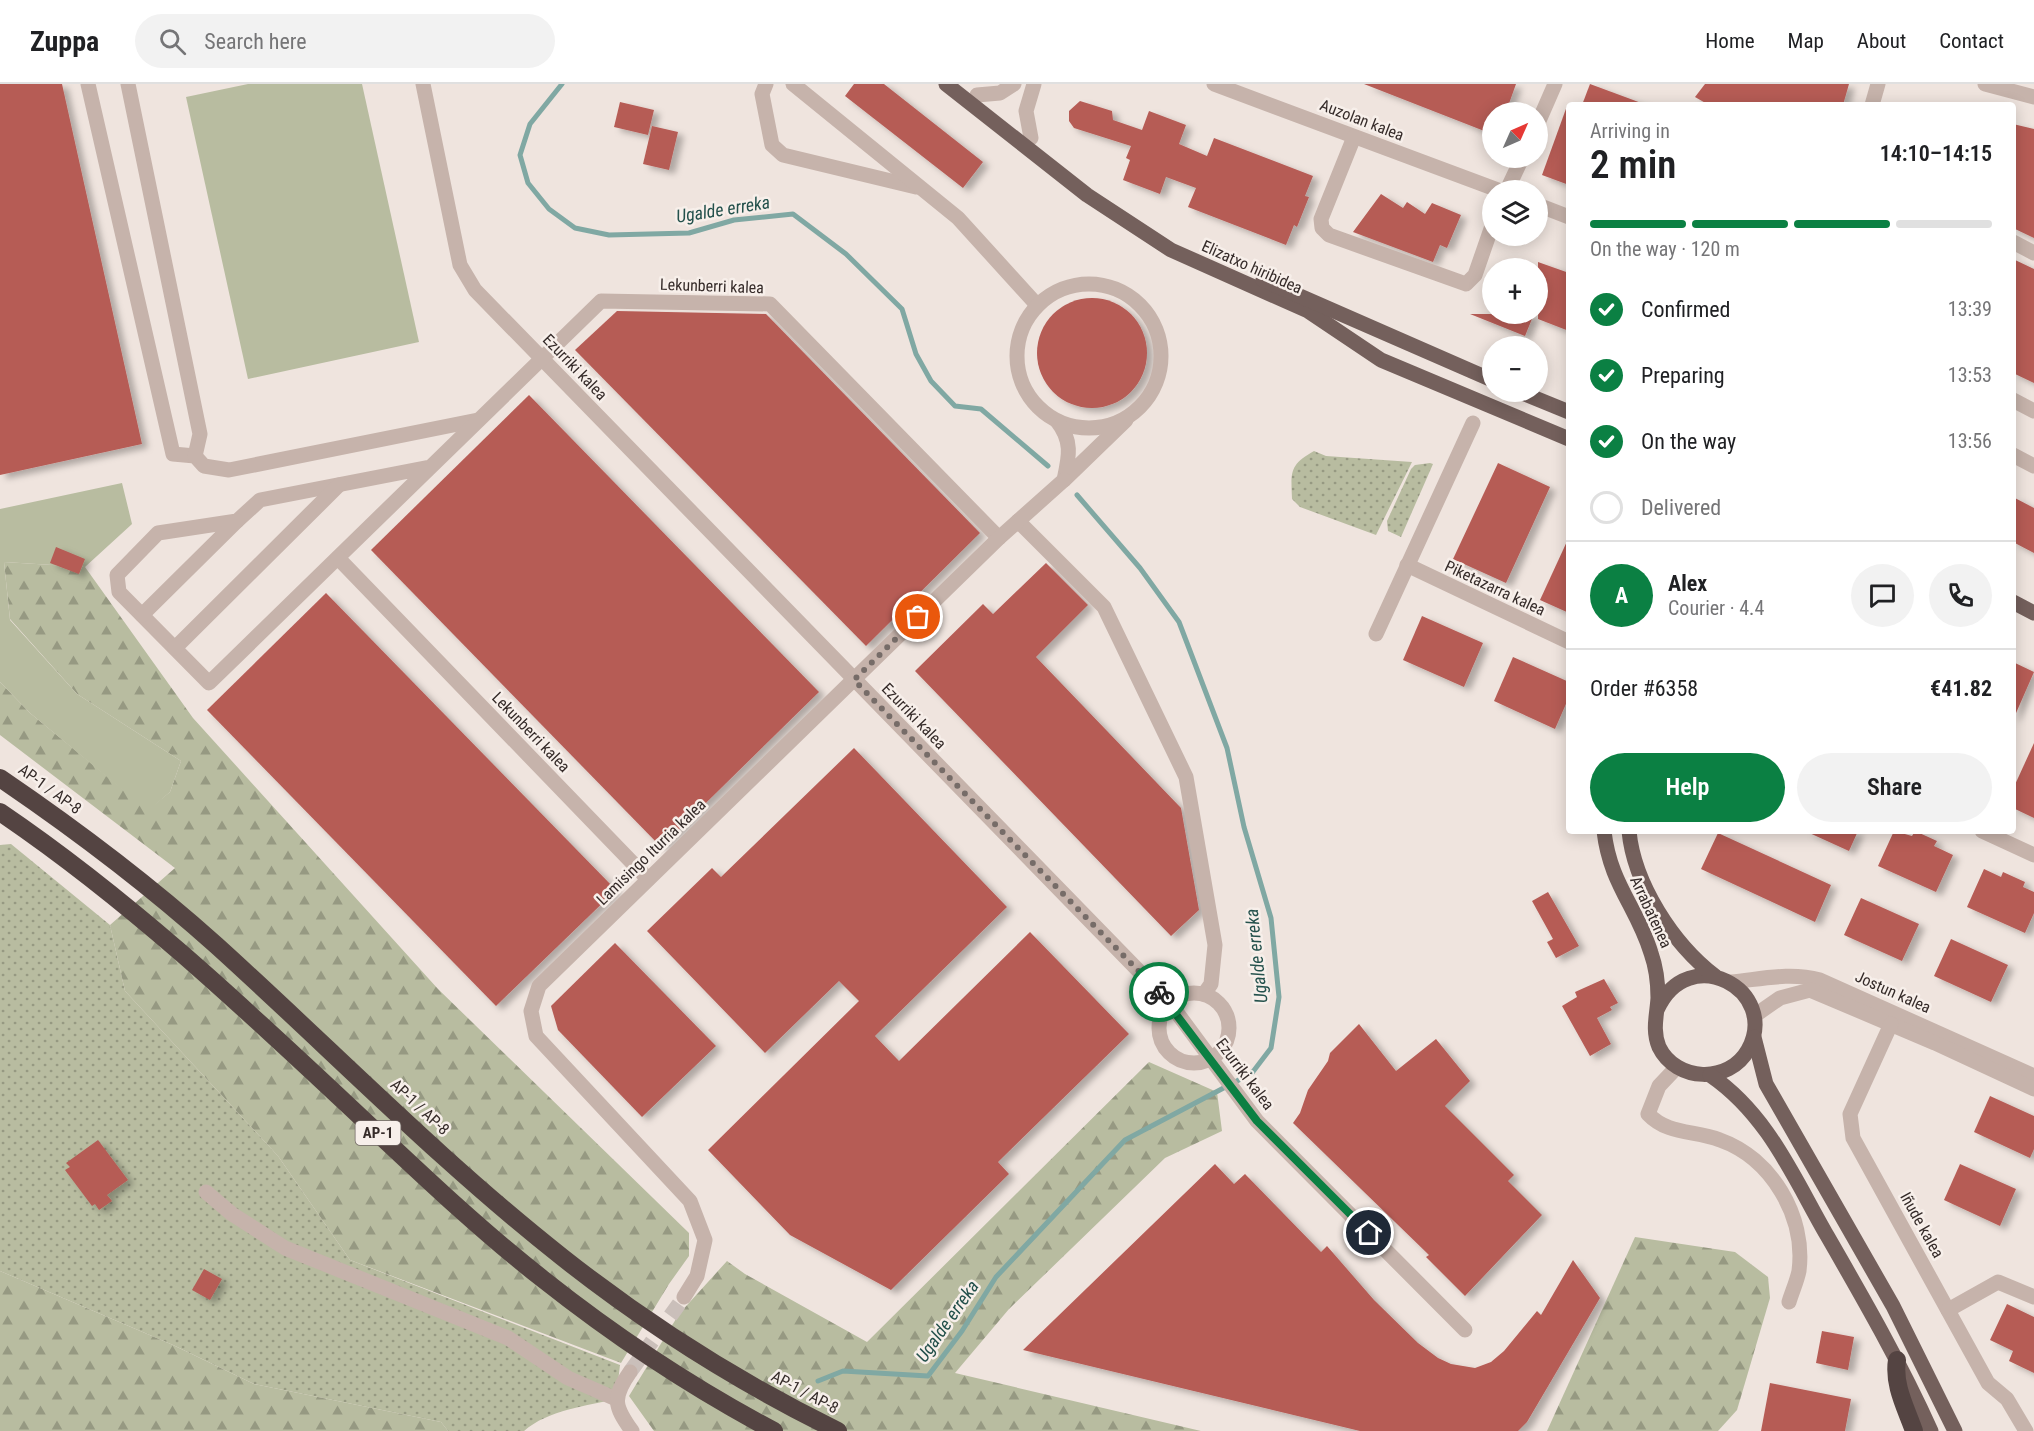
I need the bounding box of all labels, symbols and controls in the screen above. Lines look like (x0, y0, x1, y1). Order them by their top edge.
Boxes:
search box (135, 14, 555, 68)
text: Zuppa (30, 25, 99, 58)
icon: search (156, 25, 189, 58)
text: Search here (204, 29, 307, 54)
text: Home (1705, 29, 1755, 53)
text: Map (1788, 29, 1824, 53)
text: About (1857, 29, 1906, 53)
text: Contact (1939, 29, 2004, 53)
street label: Auzolan kalea (1317, 95, 1407, 145)
north arrow (1482, 102, 1548, 168)
map controls (1482, 102, 1548, 402)
text: Arriving in (1590, 119, 1670, 143)
text: 14:10–14:15 (1880, 141, 1992, 166)
text: 2 min (1590, 142, 1676, 188)
button: layers (1482, 180, 1548, 246)
water label: Ugalde erreka (675, 191, 771, 227)
street label: Elizatxo hiribidea (1199, 236, 1305, 298)
text: On the way · 120 m (1590, 237, 1740, 261)
button: + (1482, 258, 1548, 324)
street label: Lekunberri kalea (660, 275, 764, 297)
icon: check (1590, 293, 1623, 326)
text: Confirmed (1641, 297, 1730, 322)
text: 13:39 (1948, 297, 1992, 321)
street label: Ezurriki kalea (539, 330, 611, 404)
button: − (1482, 336, 1548, 402)
icon: check (1590, 359, 1623, 392)
text: Preparing (1641, 363, 1725, 388)
text: 13:53 (1948, 363, 1992, 387)
icon: check (1590, 425, 1623, 458)
text: On the way (1641, 429, 1736, 454)
text: 13:56 (1948, 429, 1992, 453)
text: Delivered (1641, 495, 1721, 520)
street label: Piketazarra kalea (1442, 556, 1548, 620)
button: chat (1851, 564, 1914, 627)
button: phone (1929, 564, 1992, 627)
text: Alex (1668, 571, 1707, 596)
text: A (1615, 583, 1628, 608)
pin (892, 591, 943, 642)
text: Courier · 4.4 (1668, 596, 1764, 620)
icon: bag (901, 600, 934, 633)
text: Order #6358 (1590, 676, 1698, 701)
text: €41.82 (1930, 676, 1992, 701)
street label: Ezurriki kalea (878, 679, 950, 753)
street label: Lekunberri kalea (488, 688, 574, 776)
button: Help (1590, 753, 1785, 822)
button: Share (1797, 753, 1992, 822)
street label: AP-1 / AP-8 (15, 760, 85, 818)
street label: Lamisingo Iturria kalea (593, 795, 709, 909)
street label: Arrabatenea (1626, 873, 1676, 951)
water label: Ugalde erreka (1241, 908, 1271, 1004)
courier (1129, 962, 1189, 1022)
street label: Jostun kalea (1852, 967, 1934, 1017)
icon: bike (1143, 976, 1176, 1009)
street label: Ezurriki kalea (1212, 1035, 1278, 1113)
street label: AP-1 / AP-8 (387, 1075, 453, 1139)
road number: AP-1 (356, 1121, 400, 1145)
street label: Iñude kalea (1896, 1189, 1948, 1261)
pin (1343, 1207, 1394, 1258)
icon: home (1352, 1216, 1385, 1249)
water label: Ugalde erreka (911, 1276, 983, 1366)
street label: AP-1 / AP-8 (768, 1366, 842, 1418)

